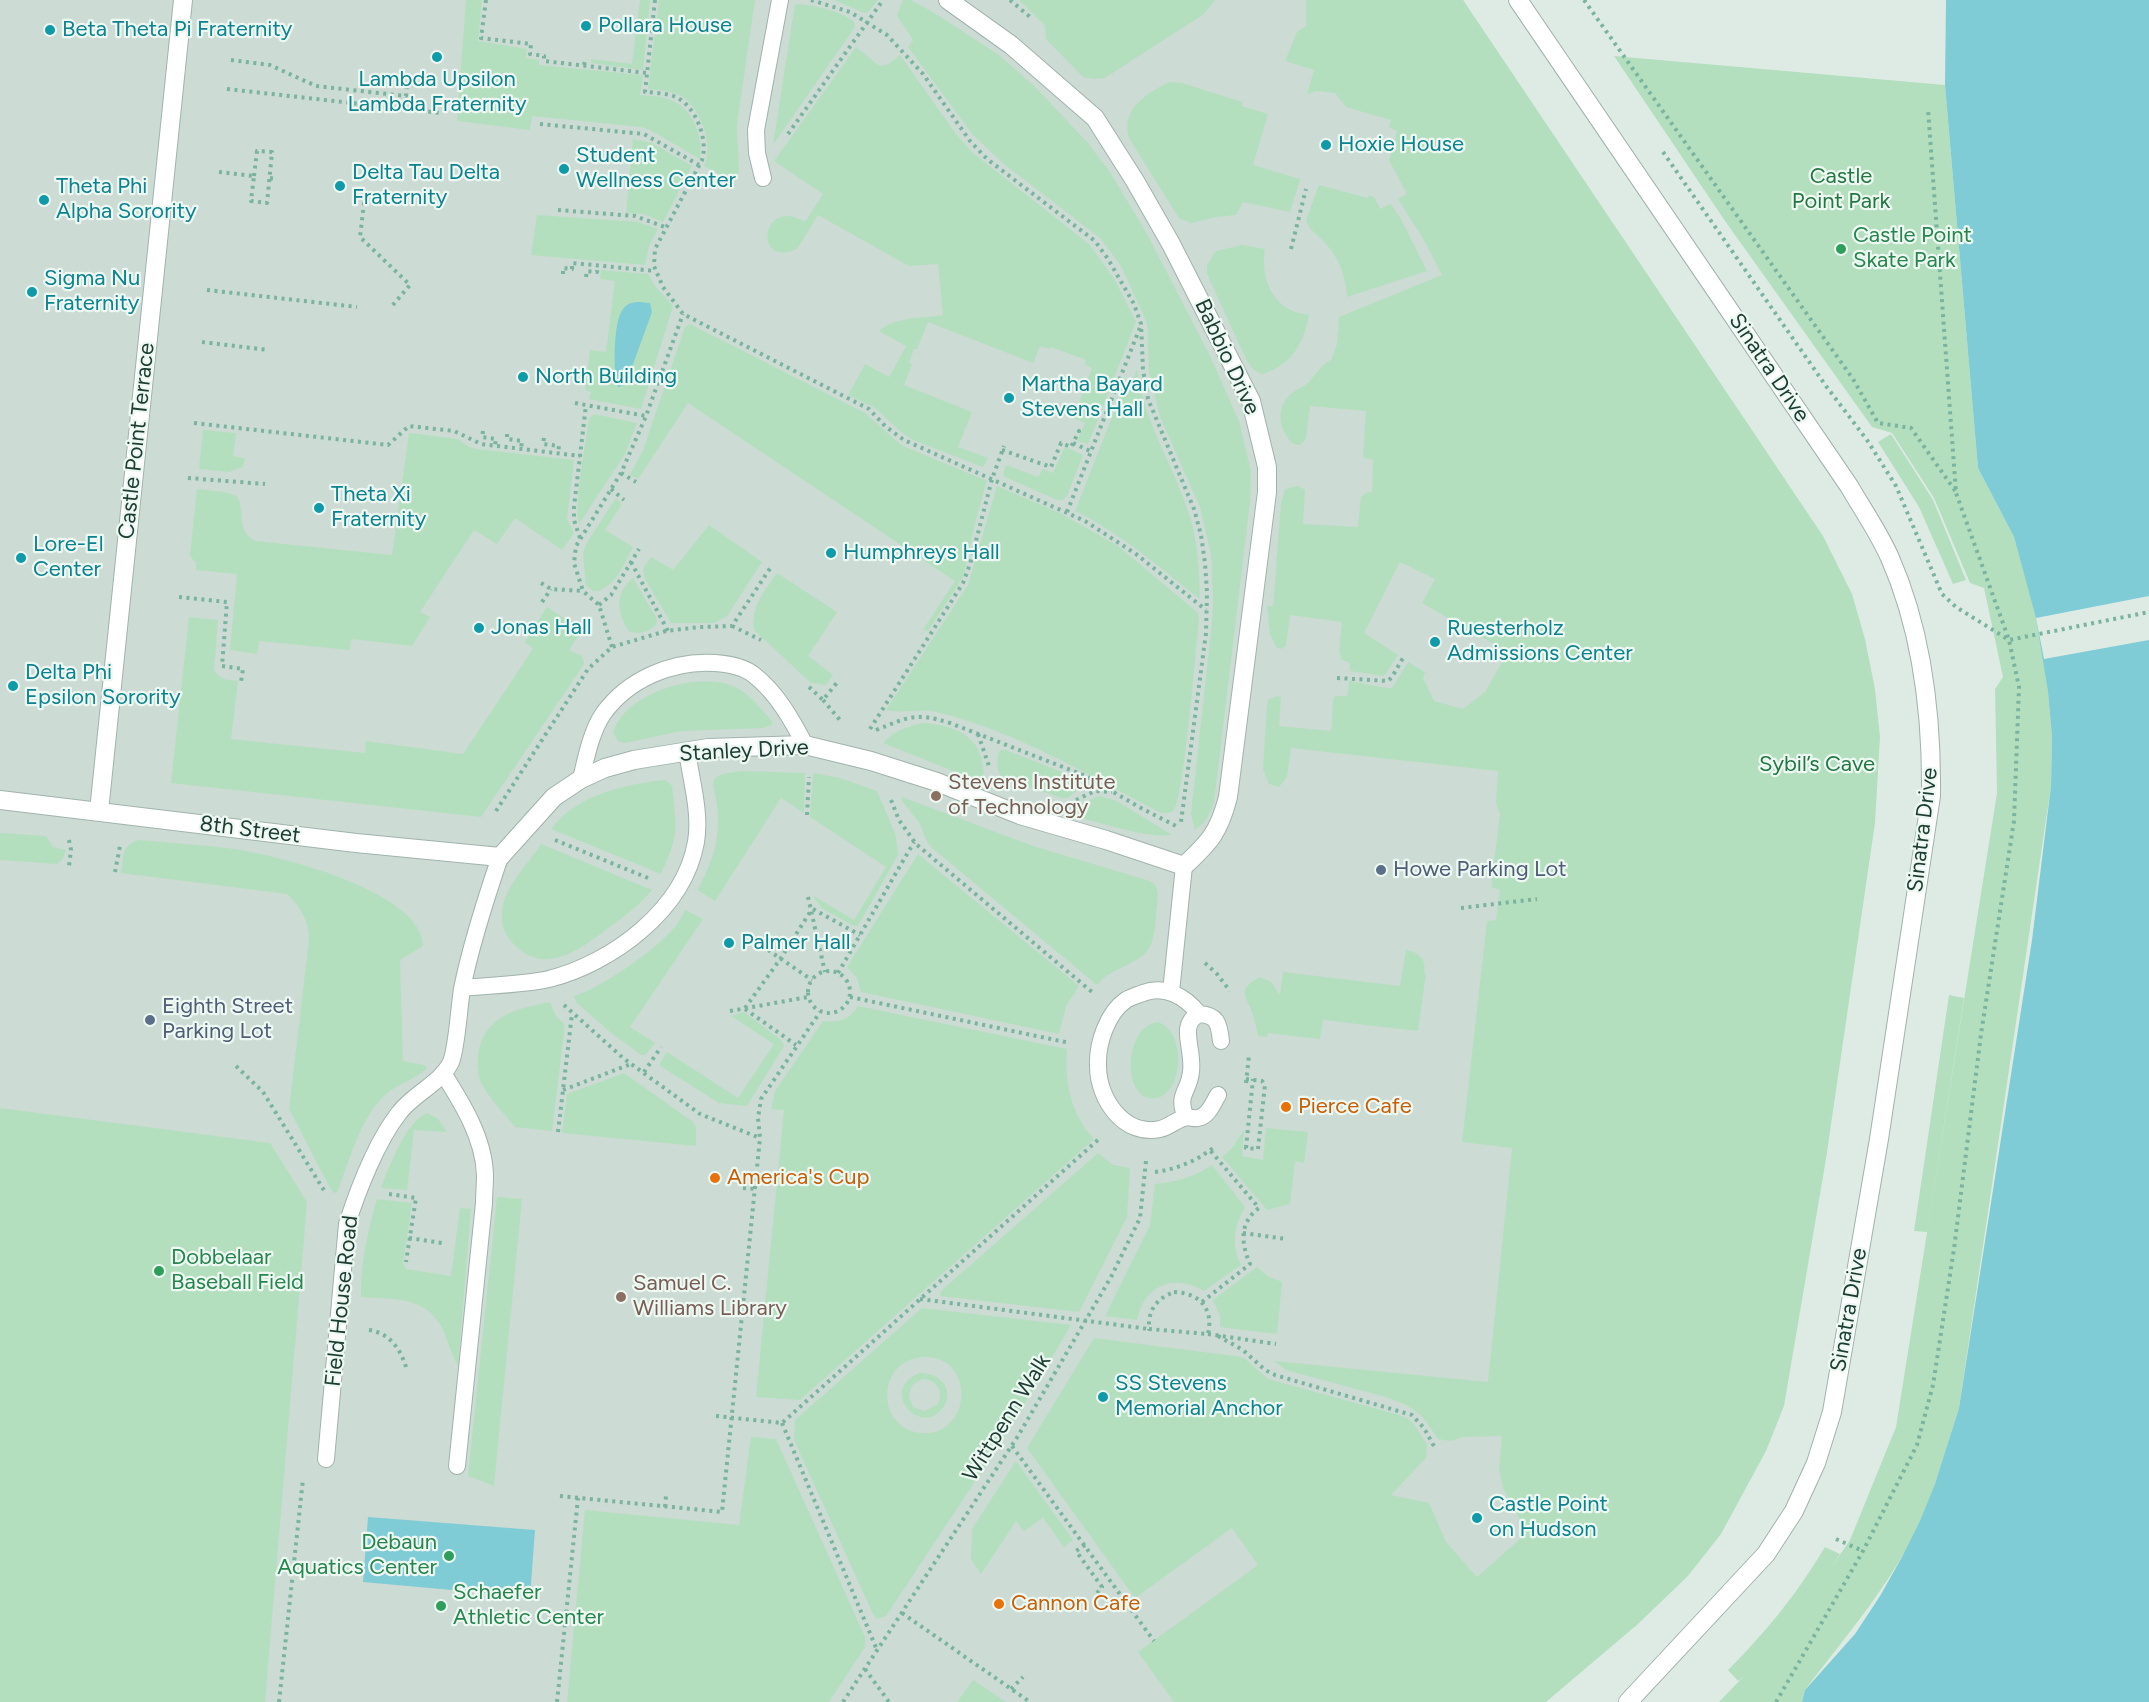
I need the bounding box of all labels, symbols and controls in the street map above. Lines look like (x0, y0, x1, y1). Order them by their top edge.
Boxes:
place label: Pollara House (598, 13, 732, 39)
place label: Beta Theta Pi Fraternity (62, 17, 292, 43)
marker: Pollara House (579, 19, 593, 33)
marker: Beta Theta Pi Fraternity (43, 23, 57, 37)
marker: Lambda Upsilon Lambda Fraternity (430, 50, 444, 64)
place label: Lambda Upsilon Lambda Fraternity (347, 67, 527, 118)
place label: Hoxie House (1338, 132, 1464, 158)
marker: Hoxie House (1319, 138, 1333, 152)
place label: Student Wellness Center (576, 143, 736, 194)
place label: Delta Tau Delta Fraternity (352, 160, 500, 212)
marker: Student Wellness Center (557, 162, 571, 176)
park label: Castle Point Park (1792, 164, 1890, 216)
place label: Theta Phi Alpha Sorority (56, 174, 197, 226)
marker: Delta Tau Delta Fraternity (333, 179, 347, 193)
marker: Theta Phi Alpha Sorority (37, 193, 51, 207)
place label: Castle Point Skate Park (1853, 223, 1972, 274)
marker: Castle Point Skate Park (1834, 242, 1848, 256)
place label: Sigma Nu Fraternity (44, 266, 140, 318)
marker: Sigma Nu Fraternity (25, 285, 39, 299)
street label: Babbio Drive (1189, 295, 1265, 419)
street label: Sinatra Drive (1723, 309, 1815, 427)
street label: Castle Point Terrace (114, 342, 160, 540)
place label: North Building (535, 364, 677, 390)
marker: North Building (516, 370, 530, 384)
place label: Martha Bayard Stevens Hall (1021, 372, 1163, 424)
marker: Martha Bayard Stevens Hall (1002, 391, 1016, 405)
place label: Theta Xi Fraternity (331, 482, 426, 534)
marker: Theta Xi Fraternity (312, 501, 326, 515)
place label: Lore-El Center (33, 532, 104, 584)
place label: Humphreys Hall (843, 540, 1000, 566)
marker: Humphreys Hall (824, 546, 838, 560)
marker: Lore-El Center (14, 551, 28, 565)
place label: Jonas Hall (491, 615, 592, 641)
place label: Ruesterholz Admissions Center (1447, 616, 1633, 668)
marker: Jonas Hall (472, 621, 486, 635)
marker: Ruesterholz Admissions Center (1428, 635, 1442, 649)
place label: Delta Phi Epsilon Sorority (25, 660, 181, 712)
marker: Delta Phi Epsilon Sorority (6, 679, 20, 693)
street label: Stanley Drive (679, 734, 809, 768)
park label: Sybil’s Cave (1759, 752, 1875, 778)
street label: Sinatra Drive (1902, 766, 1944, 894)
place label: Stevens Institute of Technology (948, 770, 1115, 822)
marker: Stevens Institute of Technology (929, 789, 943, 803)
street label: 8th Street (198, 811, 302, 849)
place label: Howe Parking Lot (1393, 857, 1567, 883)
marker: Howe Parking Lot (1374, 863, 1388, 877)
place label: Palmer Hall (741, 930, 851, 956)
marker: Palmer Hall (722, 936, 736, 950)
place label: Eighth Street Parking Lot (162, 994, 293, 1046)
marker: Eighth Street Parking Lot (143, 1013, 157, 1027)
place label: Pierce Cafe (1298, 1094, 1412, 1120)
marker: Pierce Cafe (1279, 1100, 1293, 1114)
place label: America's Cup (727, 1165, 870, 1191)
marker: America's Cup (708, 1171, 722, 1185)
street label: Field House Road (320, 1214, 364, 1388)
place label: Dobbelaar Baseball Field (171, 1245, 304, 1296)
street label: Sinatra Drive (1825, 1246, 1873, 1374)
marker: Dobbelaar Baseball Field (152, 1264, 166, 1278)
place label: Samuel C. Williams Library (633, 1271, 787, 1322)
marker: Samuel C. Williams Library (614, 1290, 628, 1304)
street label: Wittpenn Walk (957, 1350, 1057, 1486)
place label: SS Stevens Memorial Anchor (1115, 1371, 1283, 1422)
marker: SS Stevens Memorial Anchor (1096, 1390, 1110, 1404)
place label: Castle Point on Hudson (1489, 1492, 1608, 1544)
marker: Castle Point on Hudson (1470, 1511, 1484, 1525)
place label: Debaun Aquatics Center (277, 1530, 437, 1582)
marker: Debaun Aquatics Center (442, 1549, 456, 1563)
place label: Schaefer Athletic Center (453, 1580, 604, 1632)
place label: Cannon Cafe (1011, 1591, 1140, 1617)
marker: Cannon Cafe (992, 1597, 1006, 1611)
marker: Schaefer Athletic Center (434, 1599, 448, 1613)

